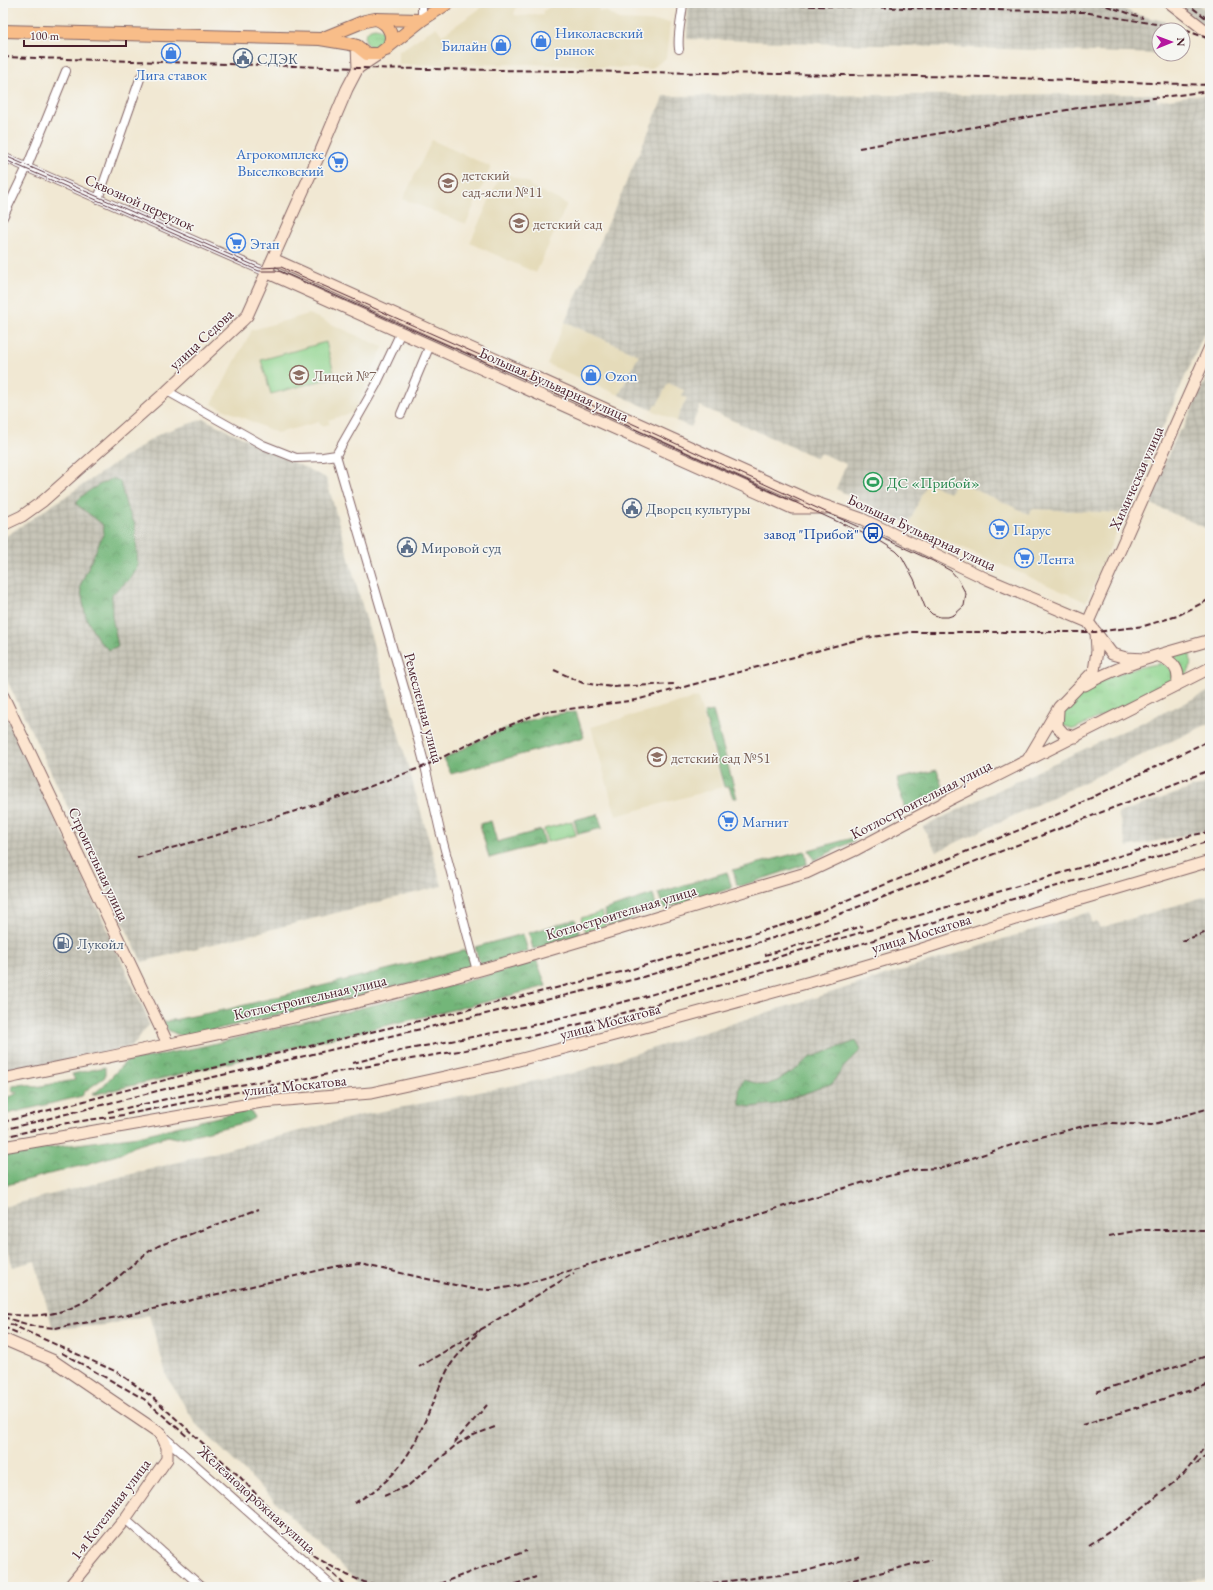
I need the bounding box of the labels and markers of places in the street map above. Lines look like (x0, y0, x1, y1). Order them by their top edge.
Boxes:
place label: Николаевский рынок (555, 23, 643, 59)
shop icon: Николаевский рынок (530, 30, 552, 52)
shop icon: Билайн (490, 34, 512, 56)
place label: Билайн (441, 36, 487, 55)
shop icon: Лига ставок (160, 42, 182, 64)
public building icon: СДЭК (232, 47, 254, 69)
place label: СДЭК (257, 49, 298, 68)
place label: Лига ставок (135, 65, 207, 84)
place label: Агрокомплекс Выселковский (235, 144, 324, 180)
supermarket icon: Агрокомплекс Выселковский (327, 151, 349, 173)
place label: детский сад-ясли №11 (462, 165, 543, 201)
school or university icon: детский сад-ясли №11 (437, 172, 459, 194)
school or university icon: детский сад (508, 212, 530, 234)
place label: детский сад (533, 214, 603, 233)
supermarket icon: Этап (225, 232, 247, 254)
place label: Этап (250, 234, 280, 253)
school or university icon: Лицей №7 (288, 364, 310, 386)
shop icon: Ozon (580, 364, 602, 386)
place label: Лицей №7 (313, 366, 377, 385)
place label: Ozon (605, 366, 638, 385)
sports icon: ДC «Прибой» (862, 471, 884, 493)
place label: ДC «Прибой» (887, 473, 980, 492)
public building icon: Дворец культуры (621, 497, 643, 519)
place label: Дворец культуры (646, 499, 750, 518)
supermarket icon: Парус (988, 518, 1010, 540)
place label: Парус (1013, 520, 1051, 539)
bus stop icon: завод "Прибой" (862, 522, 884, 544)
place label: завод "Прибой" (764, 524, 859, 543)
public building icon: Мировой суд (396, 536, 418, 558)
place label: Мировой суд (421, 538, 501, 557)
supermarket icon: Лента (1013, 547, 1035, 569)
place label: Лента (1038, 549, 1074, 568)
school or university icon: детский сад №51 (646, 746, 668, 768)
place label: детский сад №51 (671, 748, 771, 767)
supermarket icon: Магнит (717, 810, 739, 832)
place label: Магнит (742, 812, 788, 831)
fuel station icon: Лукойл (52, 932, 74, 954)
place label: Лукойл (77, 934, 124, 953)

